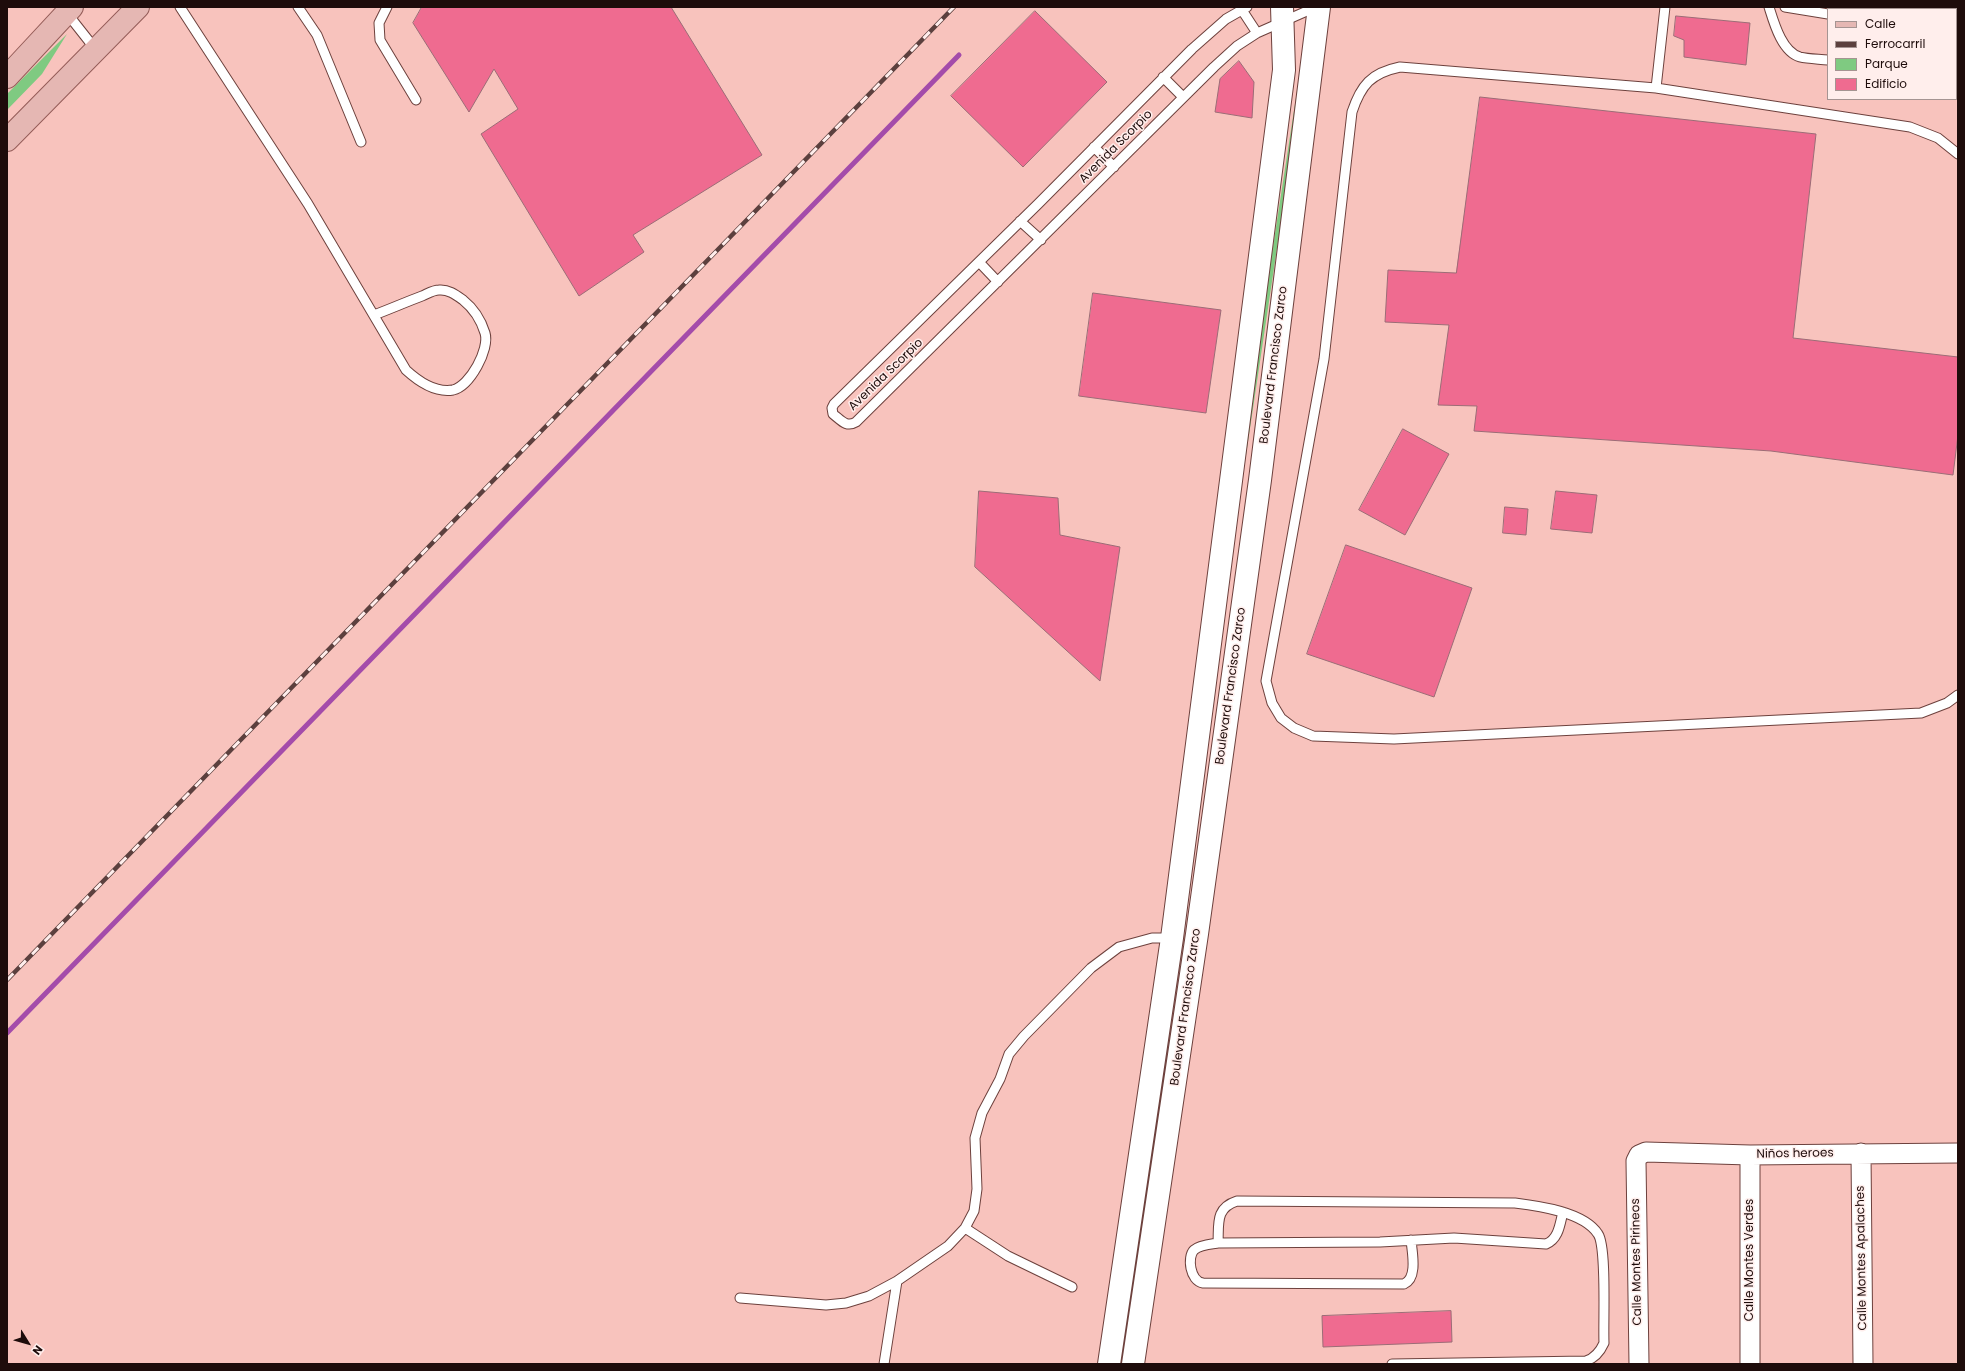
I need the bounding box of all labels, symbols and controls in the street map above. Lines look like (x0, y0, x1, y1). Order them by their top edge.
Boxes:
legend (1827, 8, 1957, 100)
text: Calle (1865, 15, 1896, 32)
text: Ferrocarril (1865, 35, 1925, 52)
text: Parque (1865, 55, 1908, 72)
text: Edificio (1865, 75, 1907, 92)
street label: Avenida Scorpio (1076, 107, 1156, 187)
street label: Boulevard Francisco Zarco (1257, 285, 1291, 445)
street label: Avenida Scorpio (846, 336, 926, 414)
street label: Boulevard Francisco Zarco (1213, 606, 1249, 766)
street label: Boulevard Francisco Zarco (1168, 927, 1204, 1087)
street label: Niños heroes (1756, 1146, 1834, 1162)
street label: Calle Montes Apalaches (1854, 1185, 1870, 1331)
street label: Calle Montes Pirineos (1629, 1198, 1645, 1326)
street label: Calle Montes Verdes (1743, 1199, 1757, 1321)
north arrow (8, 1323, 48, 1363)
text: N (29, 1342, 46, 1358)

